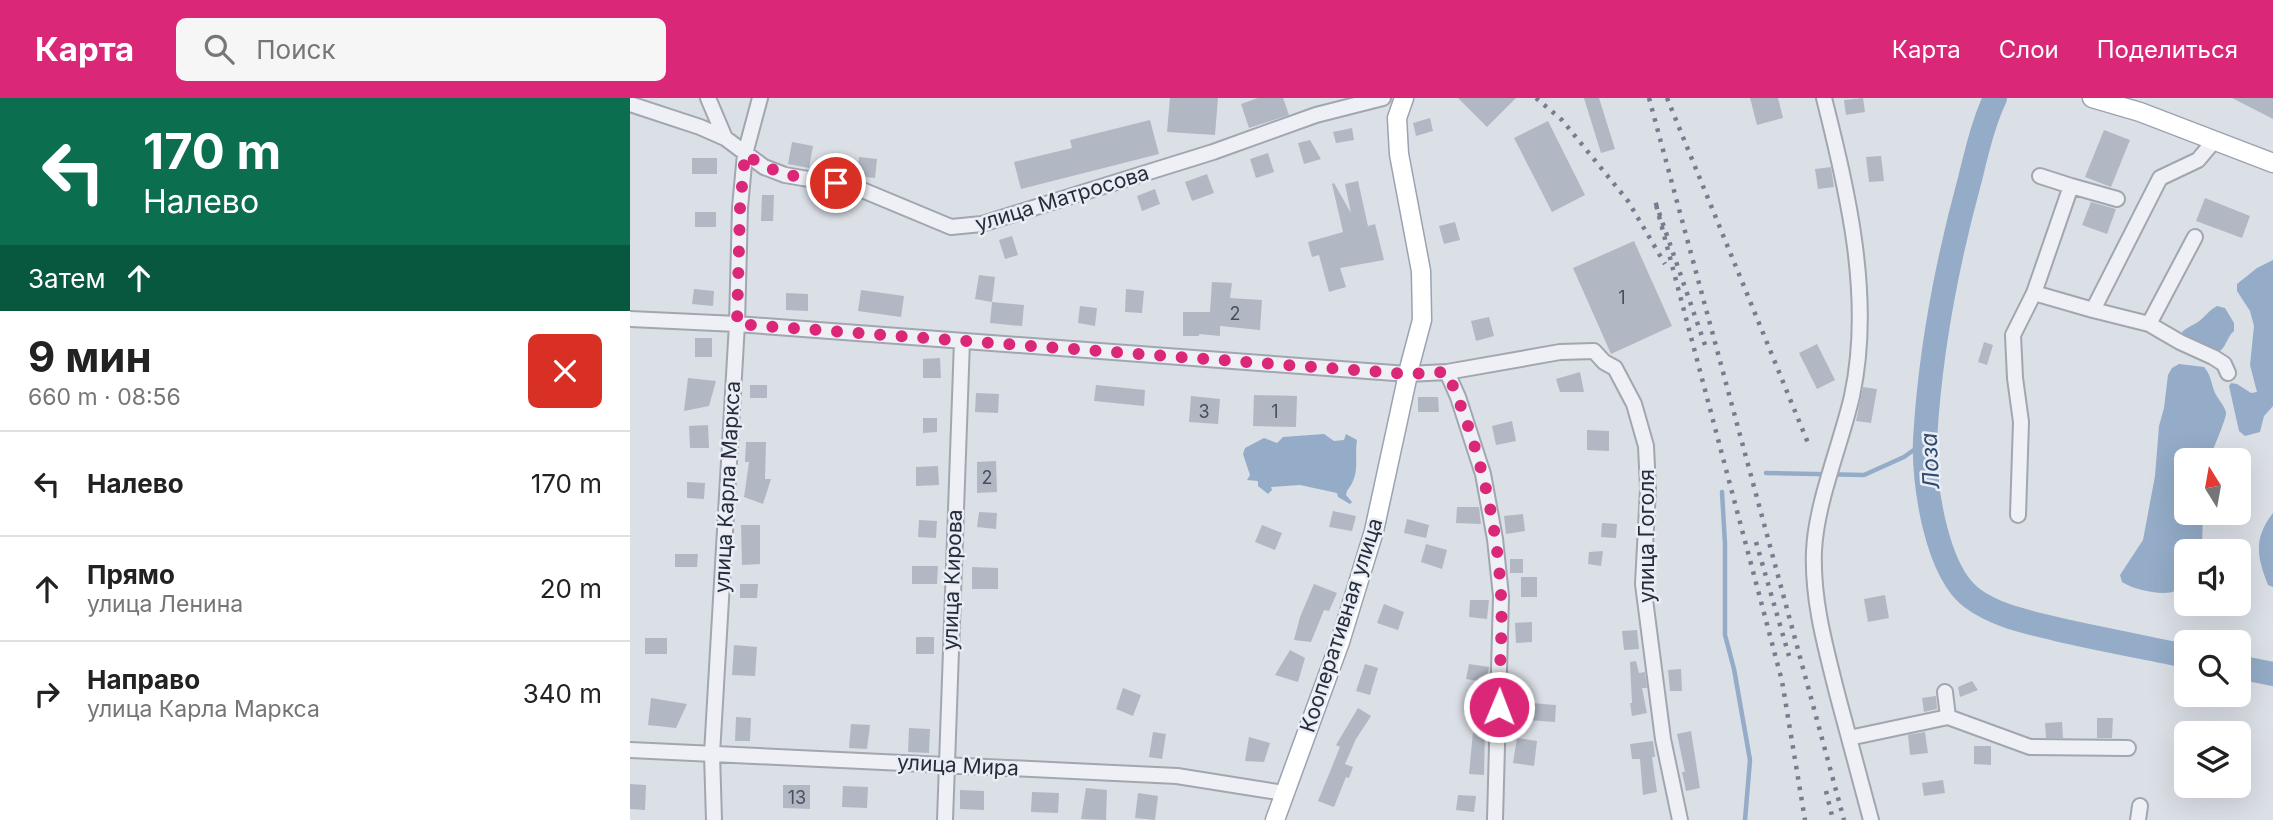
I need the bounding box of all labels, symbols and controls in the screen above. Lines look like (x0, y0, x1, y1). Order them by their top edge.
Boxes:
search box (176, 18, 666, 81)
text: Карта (35, 29, 134, 69)
icon: search (200, 30, 238, 68)
text: Поиск (256, 34, 335, 65)
text: Карта (1892, 35, 1961, 64)
text: Слои (1999, 35, 2059, 64)
text: Поделиться (2097, 35, 2238, 64)
text: 170 m (143, 122, 281, 181)
icon: left (28, 126, 119, 217)
pin (806, 153, 866, 213)
street label: улица Матросова (972, 160, 1152, 236)
icon: arrive (817, 164, 855, 202)
text: Налево (143, 182, 259, 221)
icon: ahead (120, 259, 158, 297)
text: Затем (28, 263, 106, 294)
house number: 1 (1618, 287, 1626, 308)
house number: 2 (1230, 303, 1240, 324)
text: 9 мин (28, 331, 152, 382)
button: close (528, 334, 602, 408)
street label: улица Карла Маркса (709, 380, 745, 594)
text: 660 m · 08:56 (28, 383, 181, 411)
house number: 3 (1198, 401, 1210, 422)
house number: 1 (1271, 401, 1279, 422)
water label: Лоза (1915, 432, 1945, 490)
north arrow (2174, 448, 2250, 525)
map controls (2174, 448, 2251, 798)
icon: left (28, 465, 66, 503)
house number: 2 (982, 467, 992, 488)
text: Налево (87, 468, 184, 499)
text: 170 m (531, 468, 602, 499)
street label: улица Гоголя (1634, 469, 1659, 603)
street label: улица Кирова (937, 509, 967, 651)
street label: Кооперативная улица (1295, 515, 1387, 735)
button: sound (2174, 539, 2251, 616)
text: Прямо (87, 559, 175, 590)
icon: ahead (28, 570, 66, 608)
text: 20 m (540, 573, 602, 604)
text: улица Ленина (87, 590, 243, 618)
button: search (2174, 630, 2251, 707)
text: Направо (87, 664, 200, 695)
position arrow (1462, 670, 1536, 744)
icon: right (28, 675, 66, 713)
text: 340 m (523, 678, 602, 709)
text: улица Карла Маркса (87, 695, 320, 723)
button: layers (2174, 721, 2251, 798)
street label: улица Мира (897, 749, 1019, 781)
house number: 13 (788, 787, 806, 808)

